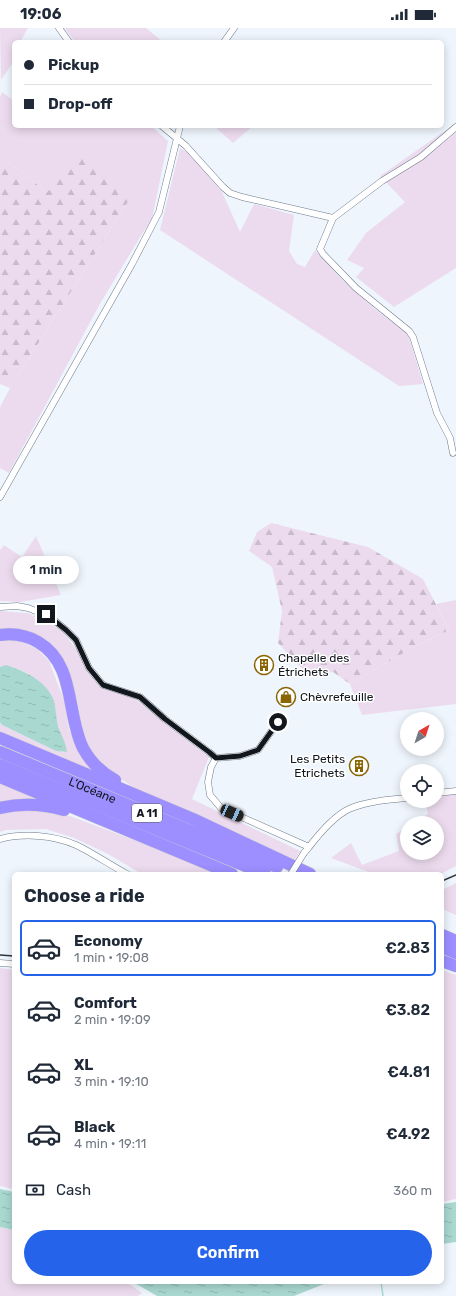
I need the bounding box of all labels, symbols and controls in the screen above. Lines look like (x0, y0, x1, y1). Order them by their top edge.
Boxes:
text: 19:06 (20, 5, 61, 23)
text: Pickup (48, 56, 99, 74)
text: Drop-off (48, 95, 112, 113)
callout: 1 min (13, 556, 79, 584)
text: 1 min (30, 562, 62, 577)
route end (37, 605, 55, 623)
place label: Chapelle des Étrichets (278, 651, 349, 679)
building icon: Chapelle des Étrichets (253, 654, 275, 676)
shop icon: Chèvrefeuille (275, 686, 297, 708)
place label: Chèvrefeuille (300, 690, 374, 704)
north arrow (400, 712, 444, 756)
map controls (400, 712, 444, 860)
route start (269, 713, 287, 731)
place label: Les Petits Etrichets (290, 752, 345, 780)
building icon: Les Petits Etrichets (348, 755, 370, 777)
button: locate (400, 764, 444, 808)
street label: L’Océane (67, 774, 118, 807)
car (219, 803, 245, 823)
road number: A 11 (132, 804, 162, 822)
button: layers (400, 816, 444, 860)
text: Choose a ride (24, 885, 145, 907)
icon: car (26, 930, 62, 966)
text: Economy (74, 932, 143, 950)
text: €2.83 (385, 939, 430, 957)
text: 1 min · 19:08 (74, 950, 149, 965)
icon: car (26, 992, 62, 1028)
text: Comfort (74, 994, 137, 1012)
text: €3.82 (385, 1001, 430, 1019)
text: 2 min · 19:09 (74, 1012, 151, 1027)
icon: car (26, 1054, 62, 1090)
text: XL (74, 1056, 93, 1074)
text: €4.81 (387, 1063, 430, 1081)
text: 3 min · 19:10 (74, 1074, 149, 1089)
icon: car (26, 1116, 62, 1152)
text: Black (74, 1118, 115, 1136)
text: €4.92 (386, 1125, 430, 1143)
text: 4 min · 19:11 (74, 1136, 146, 1151)
icon: cash (24, 1179, 46, 1201)
text: Cash (56, 1181, 91, 1199)
text: 360 m (393, 1183, 432, 1198)
button: Confirm (24, 1230, 432, 1276)

